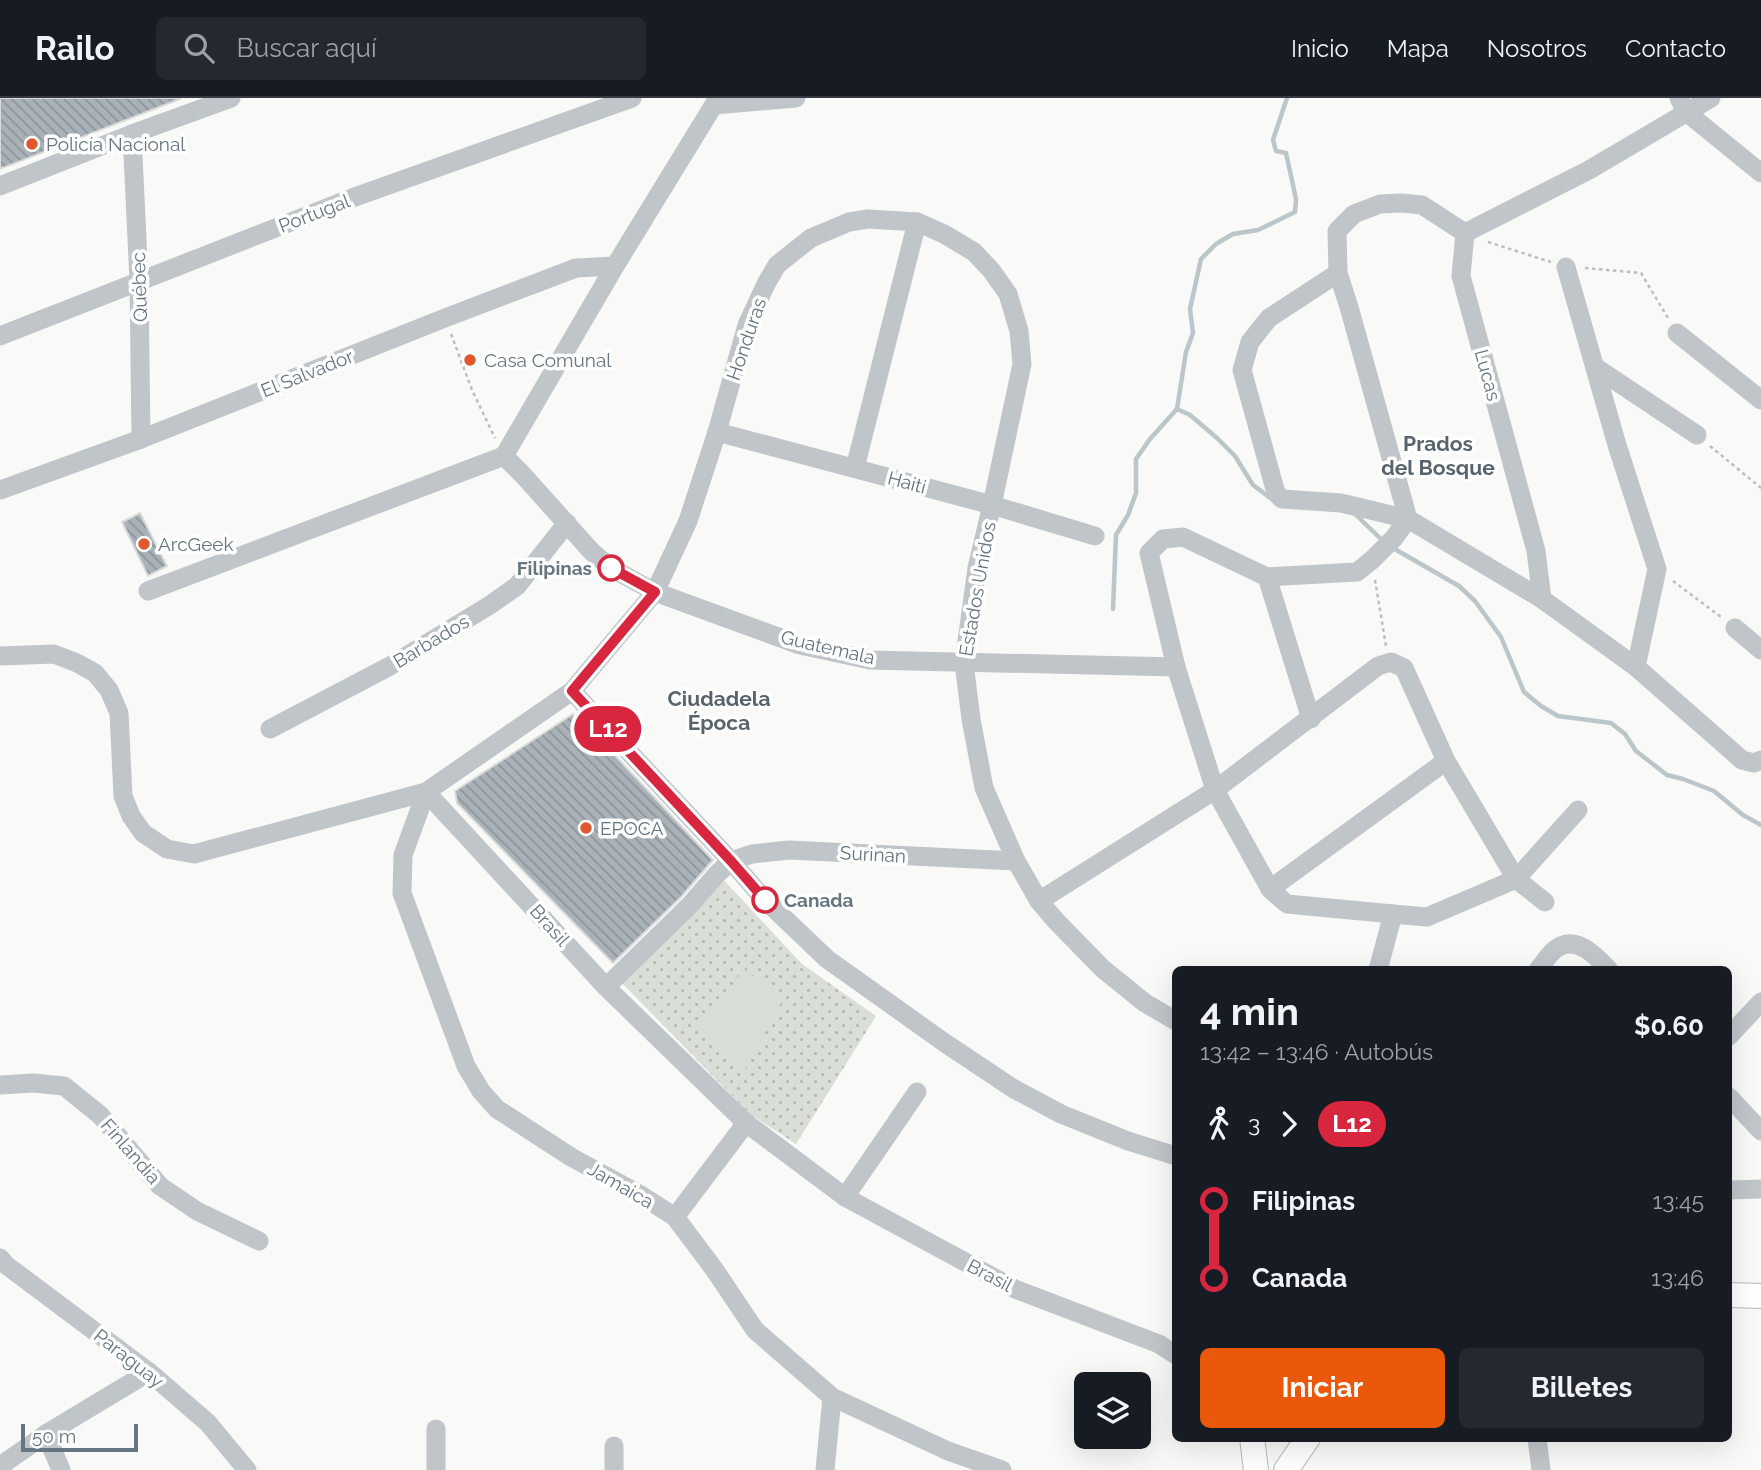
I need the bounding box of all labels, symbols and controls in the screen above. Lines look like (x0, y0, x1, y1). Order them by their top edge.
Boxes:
search box (156, 17, 646, 80)
text: Railo (35, 29, 114, 68)
icon: search (180, 29, 218, 67)
text: Buscar aquí (236, 33, 377, 63)
text: Inicio (1291, 34, 1349, 63)
text: Mapa (1387, 34, 1449, 63)
text: Nosotros (1487, 34, 1587, 63)
text: Contacto (1625, 34, 1726, 63)
place label: Policía Nacional (46, 133, 186, 155)
marker: Policía Nacional (24, 136, 40, 152)
street label: Portugal (275, 189, 354, 237)
street label: Québec (127, 252, 151, 322)
street label: Honduras (722, 295, 770, 383)
street label: El Salvador (258, 344, 357, 402)
street label: Lucas (1471, 347, 1505, 403)
place label: Casa Comunal (484, 349, 612, 371)
marker: Casa Comunal (462, 352, 478, 368)
district label: Prados del Bosque (1381, 431, 1495, 480)
street label: Haiti (885, 466, 929, 498)
street label: Estados Unidos (954, 520, 1000, 658)
place label: ArcGeek (158, 533, 234, 555)
marker: ArcGeek (136, 536, 152, 552)
marker: Filipinas (598, 555, 624, 581)
place label: Filipinas (517, 557, 592, 579)
street label: Barbados (389, 610, 473, 672)
street label: Guatemala (779, 625, 877, 669)
district label: Ciudadela Época (667, 686, 771, 735)
line badge: L12 (568, 706, 648, 752)
text: L12 (588, 714, 628, 743)
place label: EPOCA (600, 817, 664, 839)
marker: EPOCA (578, 820, 594, 836)
street label: Surinan (839, 841, 907, 867)
marker: Canada (752, 887, 778, 913)
place label: Canada (784, 889, 854, 911)
street label: Brasil (526, 900, 575, 951)
text: 4 min (1200, 989, 1299, 1034)
text: $0.60 (1634, 1011, 1704, 1041)
text: 13:42 – 13:46 · Autobús (1200, 1038, 1433, 1065)
icon: walk (1200, 1105, 1238, 1143)
icon: forward (1270, 1105, 1308, 1143)
text: L12 (1332, 1109, 1372, 1138)
text: 3 (1248, 1110, 1260, 1137)
street label: Finlandia (97, 1114, 165, 1188)
street label: Jamaica (584, 1157, 658, 1213)
text: Filipinas (1252, 1186, 1355, 1216)
text: 13:45 (1652, 1187, 1704, 1214)
street label: Brasil (964, 1254, 1017, 1296)
text: Canada (1252, 1263, 1347, 1293)
text: 13:46 (1651, 1264, 1704, 1291)
street label: Paraguay (90, 1324, 168, 1392)
button: Iniciar (1200, 1348, 1445, 1428)
button: Billetes (1459, 1348, 1704, 1428)
map controls (1074, 1372, 1151, 1449)
button: layers (1074, 1372, 1151, 1449)
scale bar (21, 1421, 138, 1453)
text: 50 m (32, 1425, 76, 1447)

